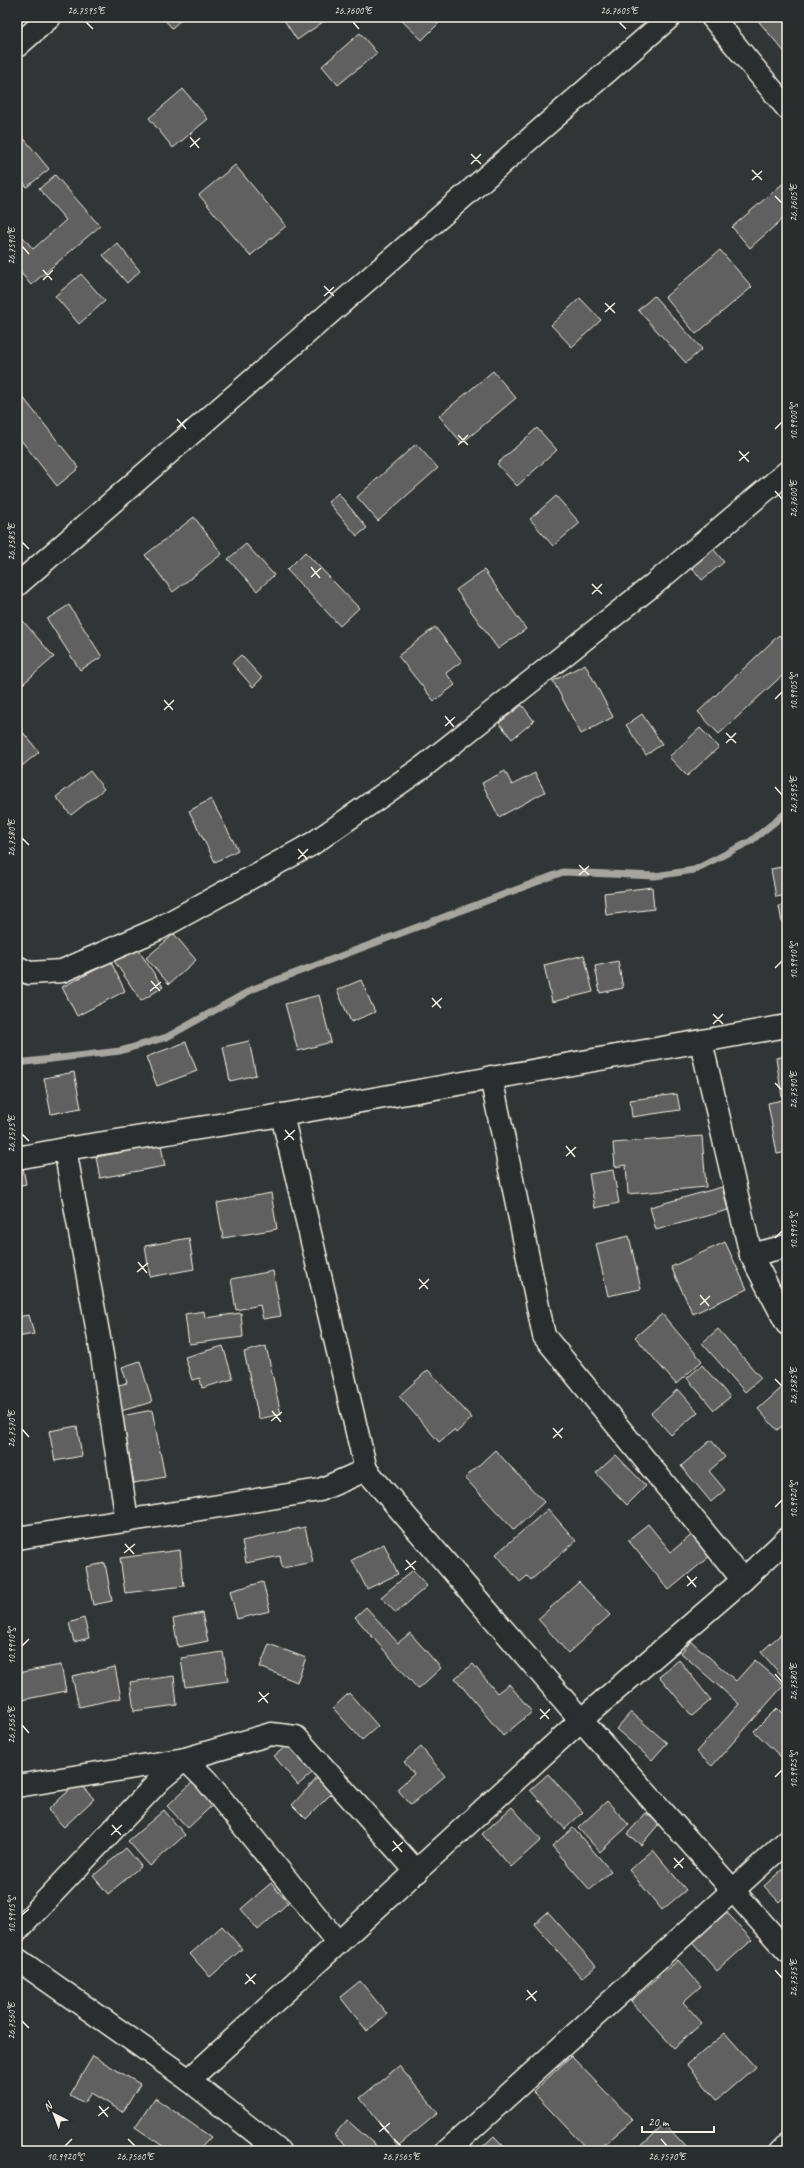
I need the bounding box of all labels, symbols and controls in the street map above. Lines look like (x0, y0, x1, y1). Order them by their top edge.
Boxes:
text: 26.7595°E (67, 4, 106, 17)
text: 26.7600°E (334, 4, 373, 17)
text: 26.7605°E (600, 4, 639, 17)
text: 26.7605°E (787, 183, 800, 222)
text: 26.7590°E (5, 226, 18, 265)
text: 10.9900°S (787, 402, 800, 440)
text: 26.7600°E (787, 479, 800, 518)
text: 26.7585°E (5, 522, 18, 561)
text: 10.9905°S (787, 672, 800, 710)
text: 26.7595°E (787, 775, 800, 814)
text: 26.7580°E (5, 818, 18, 857)
text: 10.9910°S (787, 941, 800, 979)
text: 26.7590°E (787, 1070, 800, 1109)
text: 26.7575°E (5, 1114, 18, 1153)
text: 10.9915°S (787, 1211, 800, 1249)
text: 26.7585°E (787, 1366, 800, 1405)
text: 26.7570°E (5, 1409, 18, 1448)
text: 10.9920°S (787, 1480, 800, 1518)
text: 10.9910°S (5, 1626, 18, 1664)
text: 26.7580°E (787, 1662, 800, 1701)
text: 26.7565°E (5, 1705, 18, 1744)
text: 10.9925°S (787, 1750, 800, 1788)
text: 10.9915°S (5, 1895, 18, 1933)
text: 26.7575°E (787, 1958, 800, 1997)
text: 26.7560°E (5, 2001, 18, 2040)
north arrow (34, 2094, 74, 2134)
text: N (40, 2098, 56, 2114)
scale bar (642, 2108, 714, 2134)
text: 20 m (648, 2114, 670, 2130)
text: 10.9920°S (47, 2150, 85, 2163)
text: 26.7560°E (116, 2150, 155, 2163)
text: 26.7565°E (382, 2150, 421, 2163)
text: 26.7570°E (648, 2150, 687, 2163)

